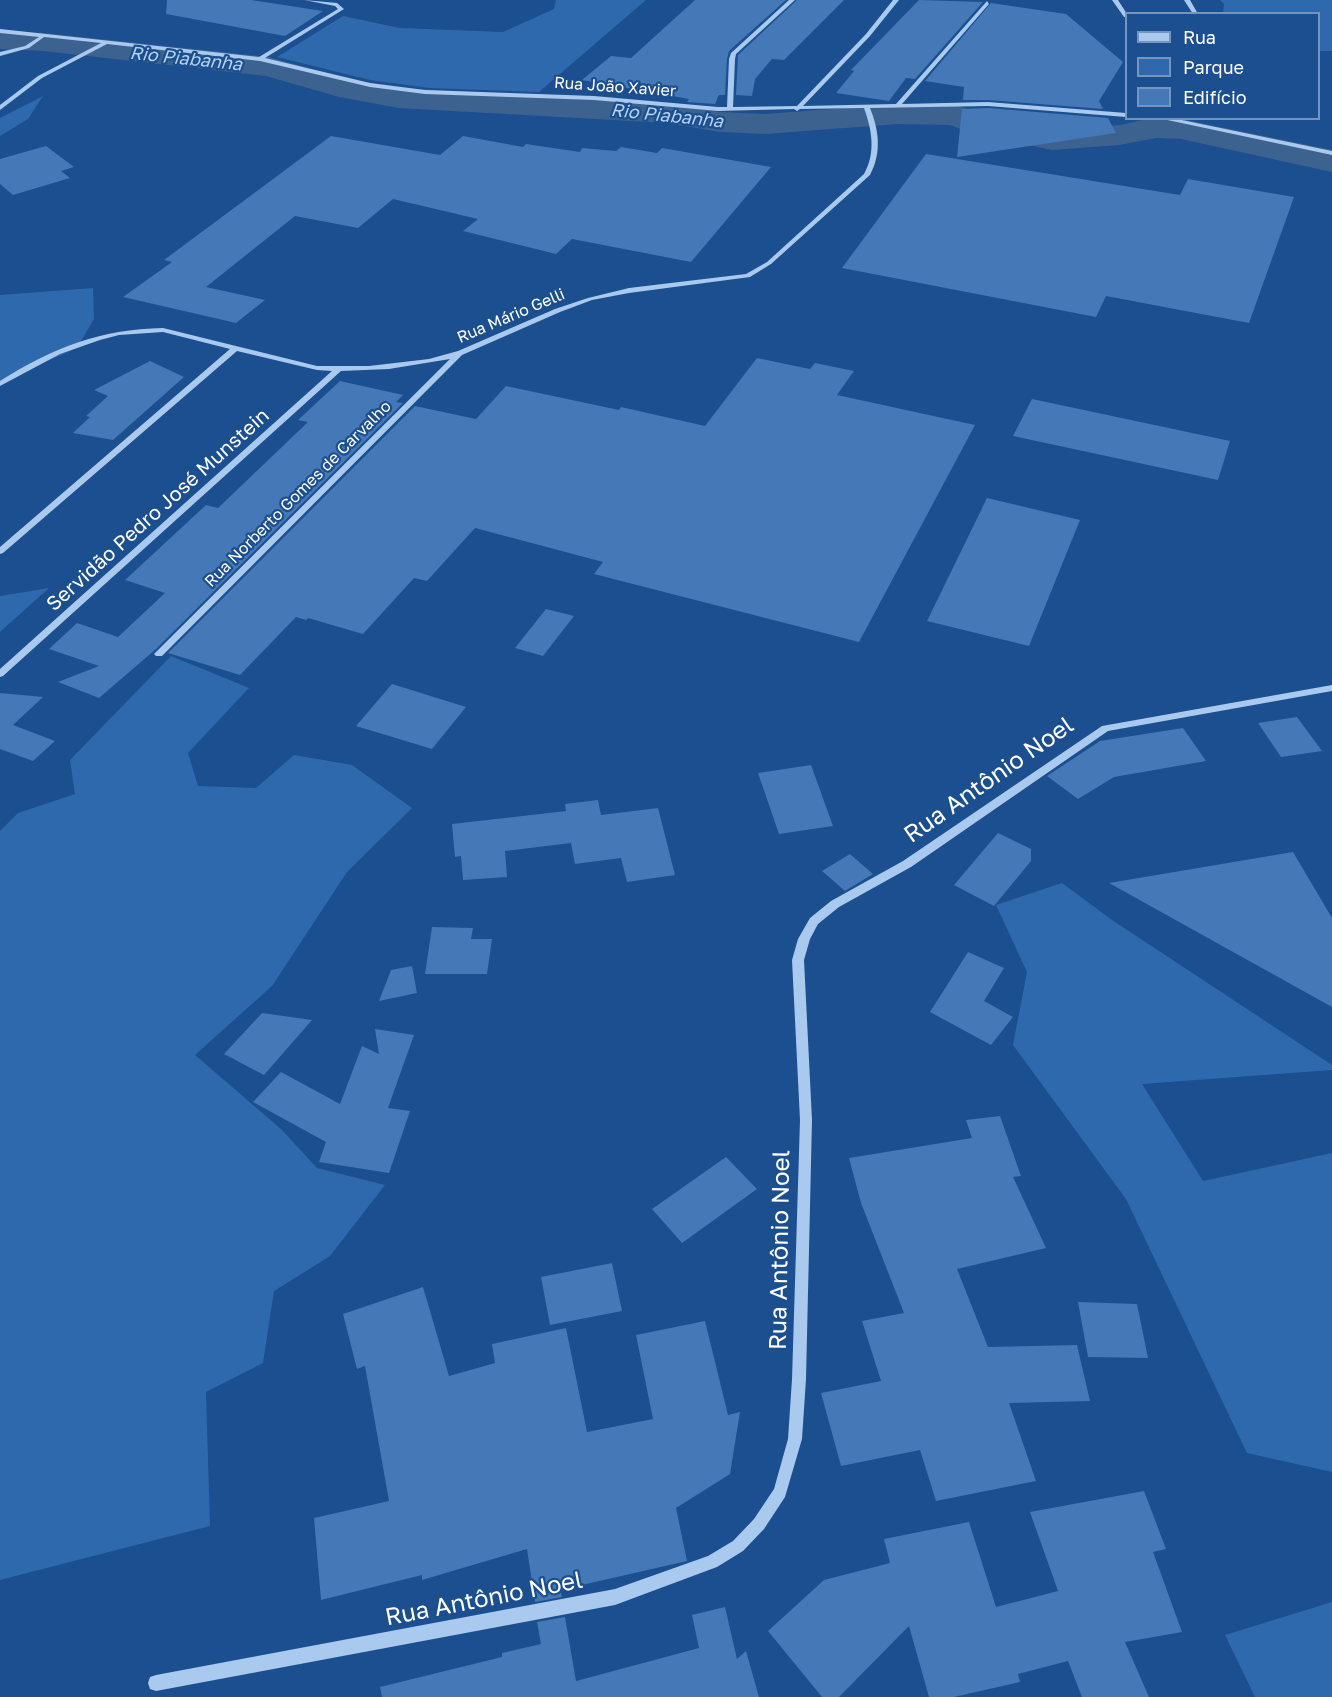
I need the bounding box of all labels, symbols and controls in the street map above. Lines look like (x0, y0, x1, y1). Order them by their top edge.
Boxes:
legend (1125, 12, 1320, 120)
text: Rua (1183, 26, 1216, 48)
water label: Rio Piabanha (129, 42, 243, 76)
text: Parque (1183, 56, 1244, 78)
street label: Rua João Xavier (553, 73, 677, 101)
text: Edifício (1183, 86, 1247, 108)
water label: Rio Piabanha (610, 99, 724, 133)
street label: Rua Mário Gelli (454, 285, 568, 347)
street label: Rua Norberto Gomes de Carvalho (201, 397, 395, 591)
street label: Servidão Pedro José Munstein (42, 404, 274, 616)
street label: Rua Antônio Noel (899, 711, 1079, 849)
street label: Rua Antônio Noel (764, 1150, 796, 1350)
street label: Rua Antônio Noel (383, 1566, 585, 1632)

